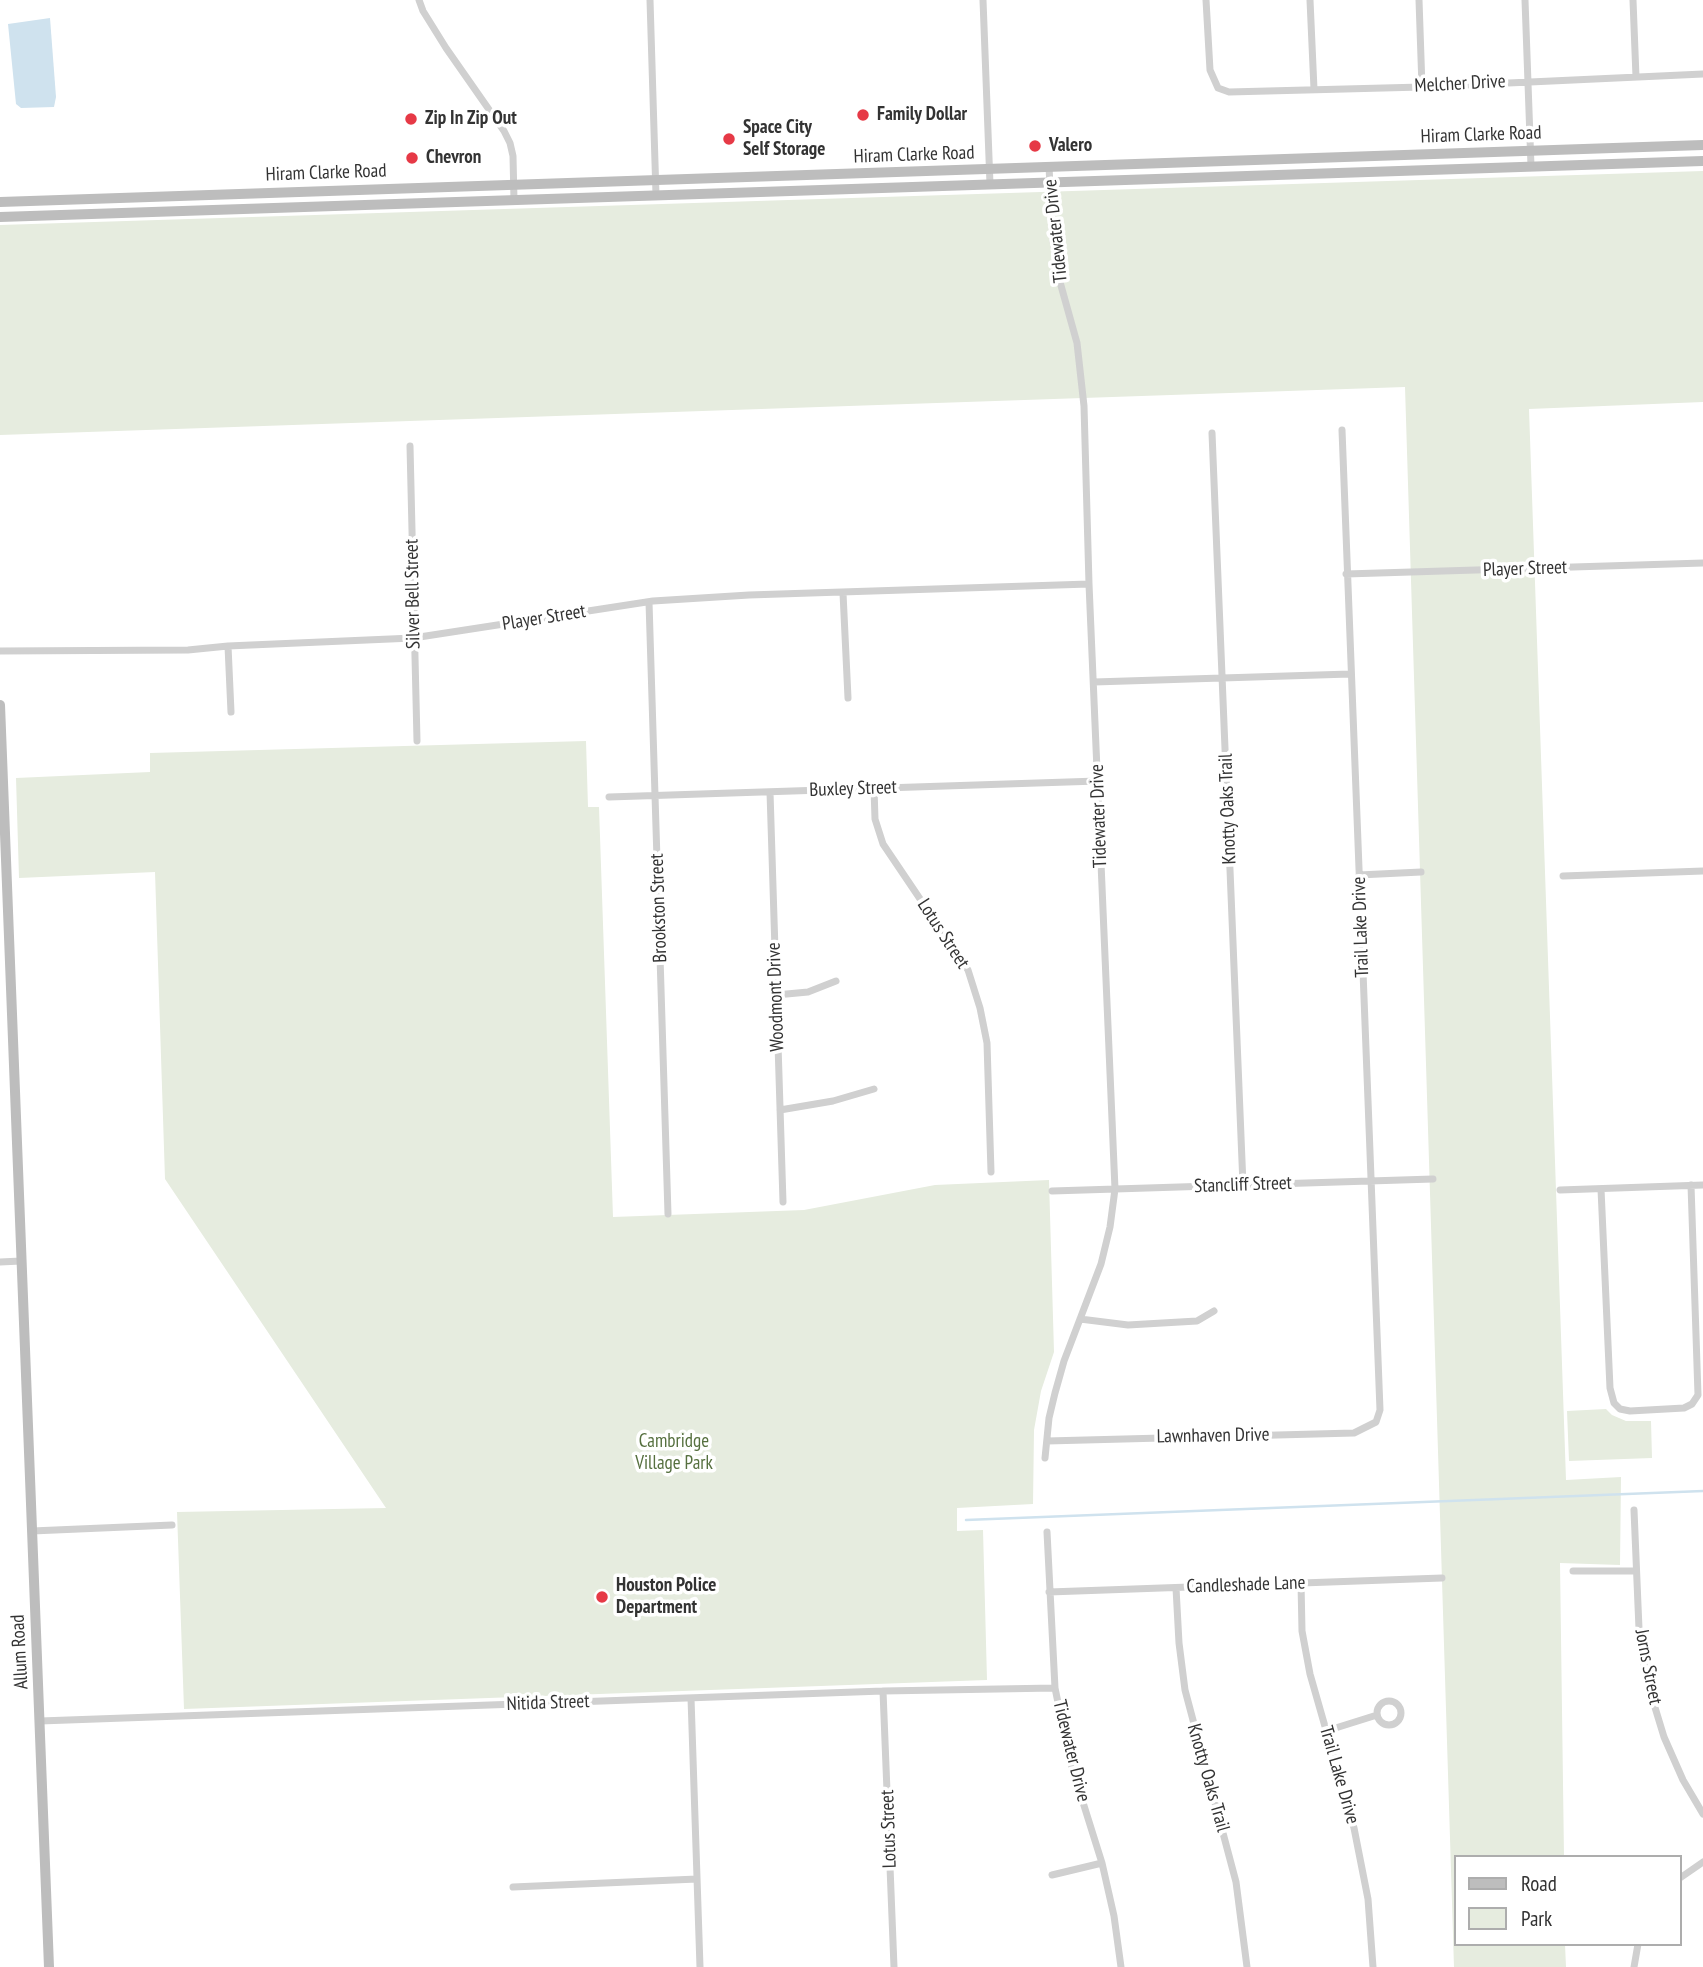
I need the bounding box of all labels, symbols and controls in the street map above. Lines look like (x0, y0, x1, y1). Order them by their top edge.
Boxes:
street label: Melcher Drive (1414, 70, 1506, 98)
place label: Family Dollar (877, 104, 967, 126)
marker: Family Dollar (855, 107, 871, 123)
place label: Zip In Zip Out (425, 108, 517, 130)
marker: Zip In Zip Out (403, 111, 419, 127)
place label: Space City Self Storage (743, 117, 825, 161)
street label: Hiram Clarke Road (1420, 121, 1542, 149)
marker: Space City Self Storage (721, 131, 737, 147)
place label: Valero (1049, 135, 1092, 157)
marker: Valero (1027, 138, 1043, 154)
street label: Hiram Clarke Road (853, 141, 975, 169)
place label: Chevron (426, 147, 481, 169)
marker: Chevron (404, 150, 420, 166)
street label: Hiram Clarke Road (265, 159, 387, 187)
street label: Tidewater Drive (1039, 178, 1073, 284)
street label: Silver Bell Street (401, 539, 425, 649)
street label: Player Street (1483, 556, 1567, 582)
street label: Player Street (501, 600, 587, 636)
street label: Knotty Oaks Trail (1215, 753, 1241, 865)
street label: Tidewater Drive (1086, 764, 1112, 868)
street label: Buxley Street (809, 776, 897, 802)
street label: Brookston Street (646, 853, 672, 963)
street label: Trail Lake Drive (1348, 876, 1374, 978)
street label: Lotus Street (912, 895, 974, 973)
street label: Woodmont Drive (763, 942, 789, 1052)
street label: Stancliff Street (1194, 1172, 1292, 1198)
street label: Lawnhaven Drive (1156, 1424, 1270, 1448)
park label: Cambridge Village Park (635, 1431, 713, 1475)
street label: Candleshade Lane (1186, 1572, 1306, 1598)
place label: Houston Police Department (616, 1575, 716, 1619)
marker: Houston Police Department (594, 1589, 610, 1605)
street label: Allum Road (7, 1614, 33, 1690)
street label: Jorns Street (1630, 1627, 1666, 1707)
street label: Nitida Street (506, 1690, 590, 1716)
street label: Tidewater Drive (1047, 1698, 1095, 1804)
street label: Knotty Oaks Trail (1182, 1721, 1234, 1835)
street label: Trail Lake Drive (1314, 1723, 1364, 1827)
street label: Lotus Street (876, 1789, 902, 1869)
legend (1454, 1855, 1682, 1946)
text: Road (1521, 1870, 1557, 1897)
text: Park (1521, 1905, 1552, 1932)

